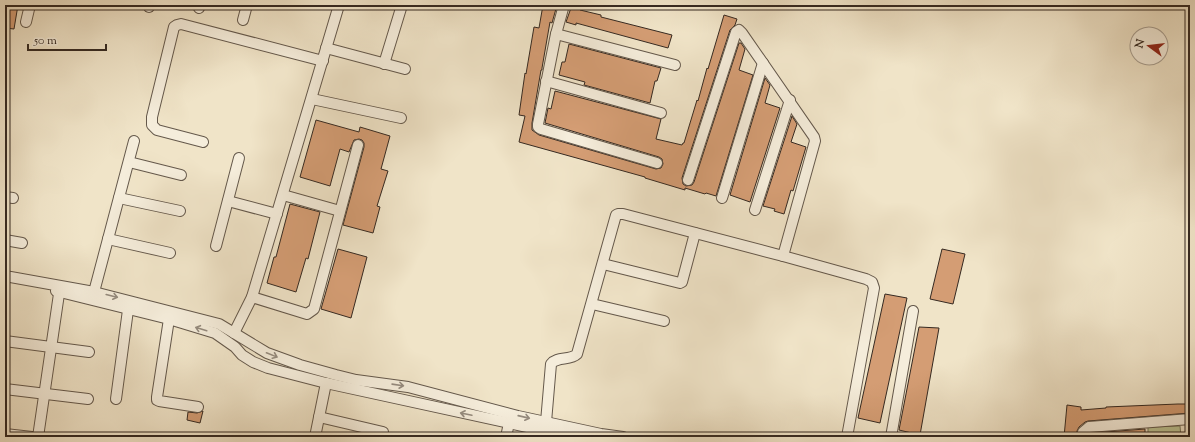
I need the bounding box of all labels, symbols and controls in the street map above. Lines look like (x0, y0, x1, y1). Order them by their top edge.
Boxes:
scale bar (28, 26, 106, 52)
north arrow (1129, 26, 1169, 66)
text: 50 m (33, 32, 57, 50)
text: N (1131, 37, 1149, 51)
one-way arrow (105, 293, 118, 301)
one-way arrow (195, 325, 208, 332)
one-way arrow (266, 351, 278, 359)
one-way arrow (391, 381, 404, 389)
one-way arrow (460, 409, 473, 417)
one-way arrow (517, 414, 530, 422)

